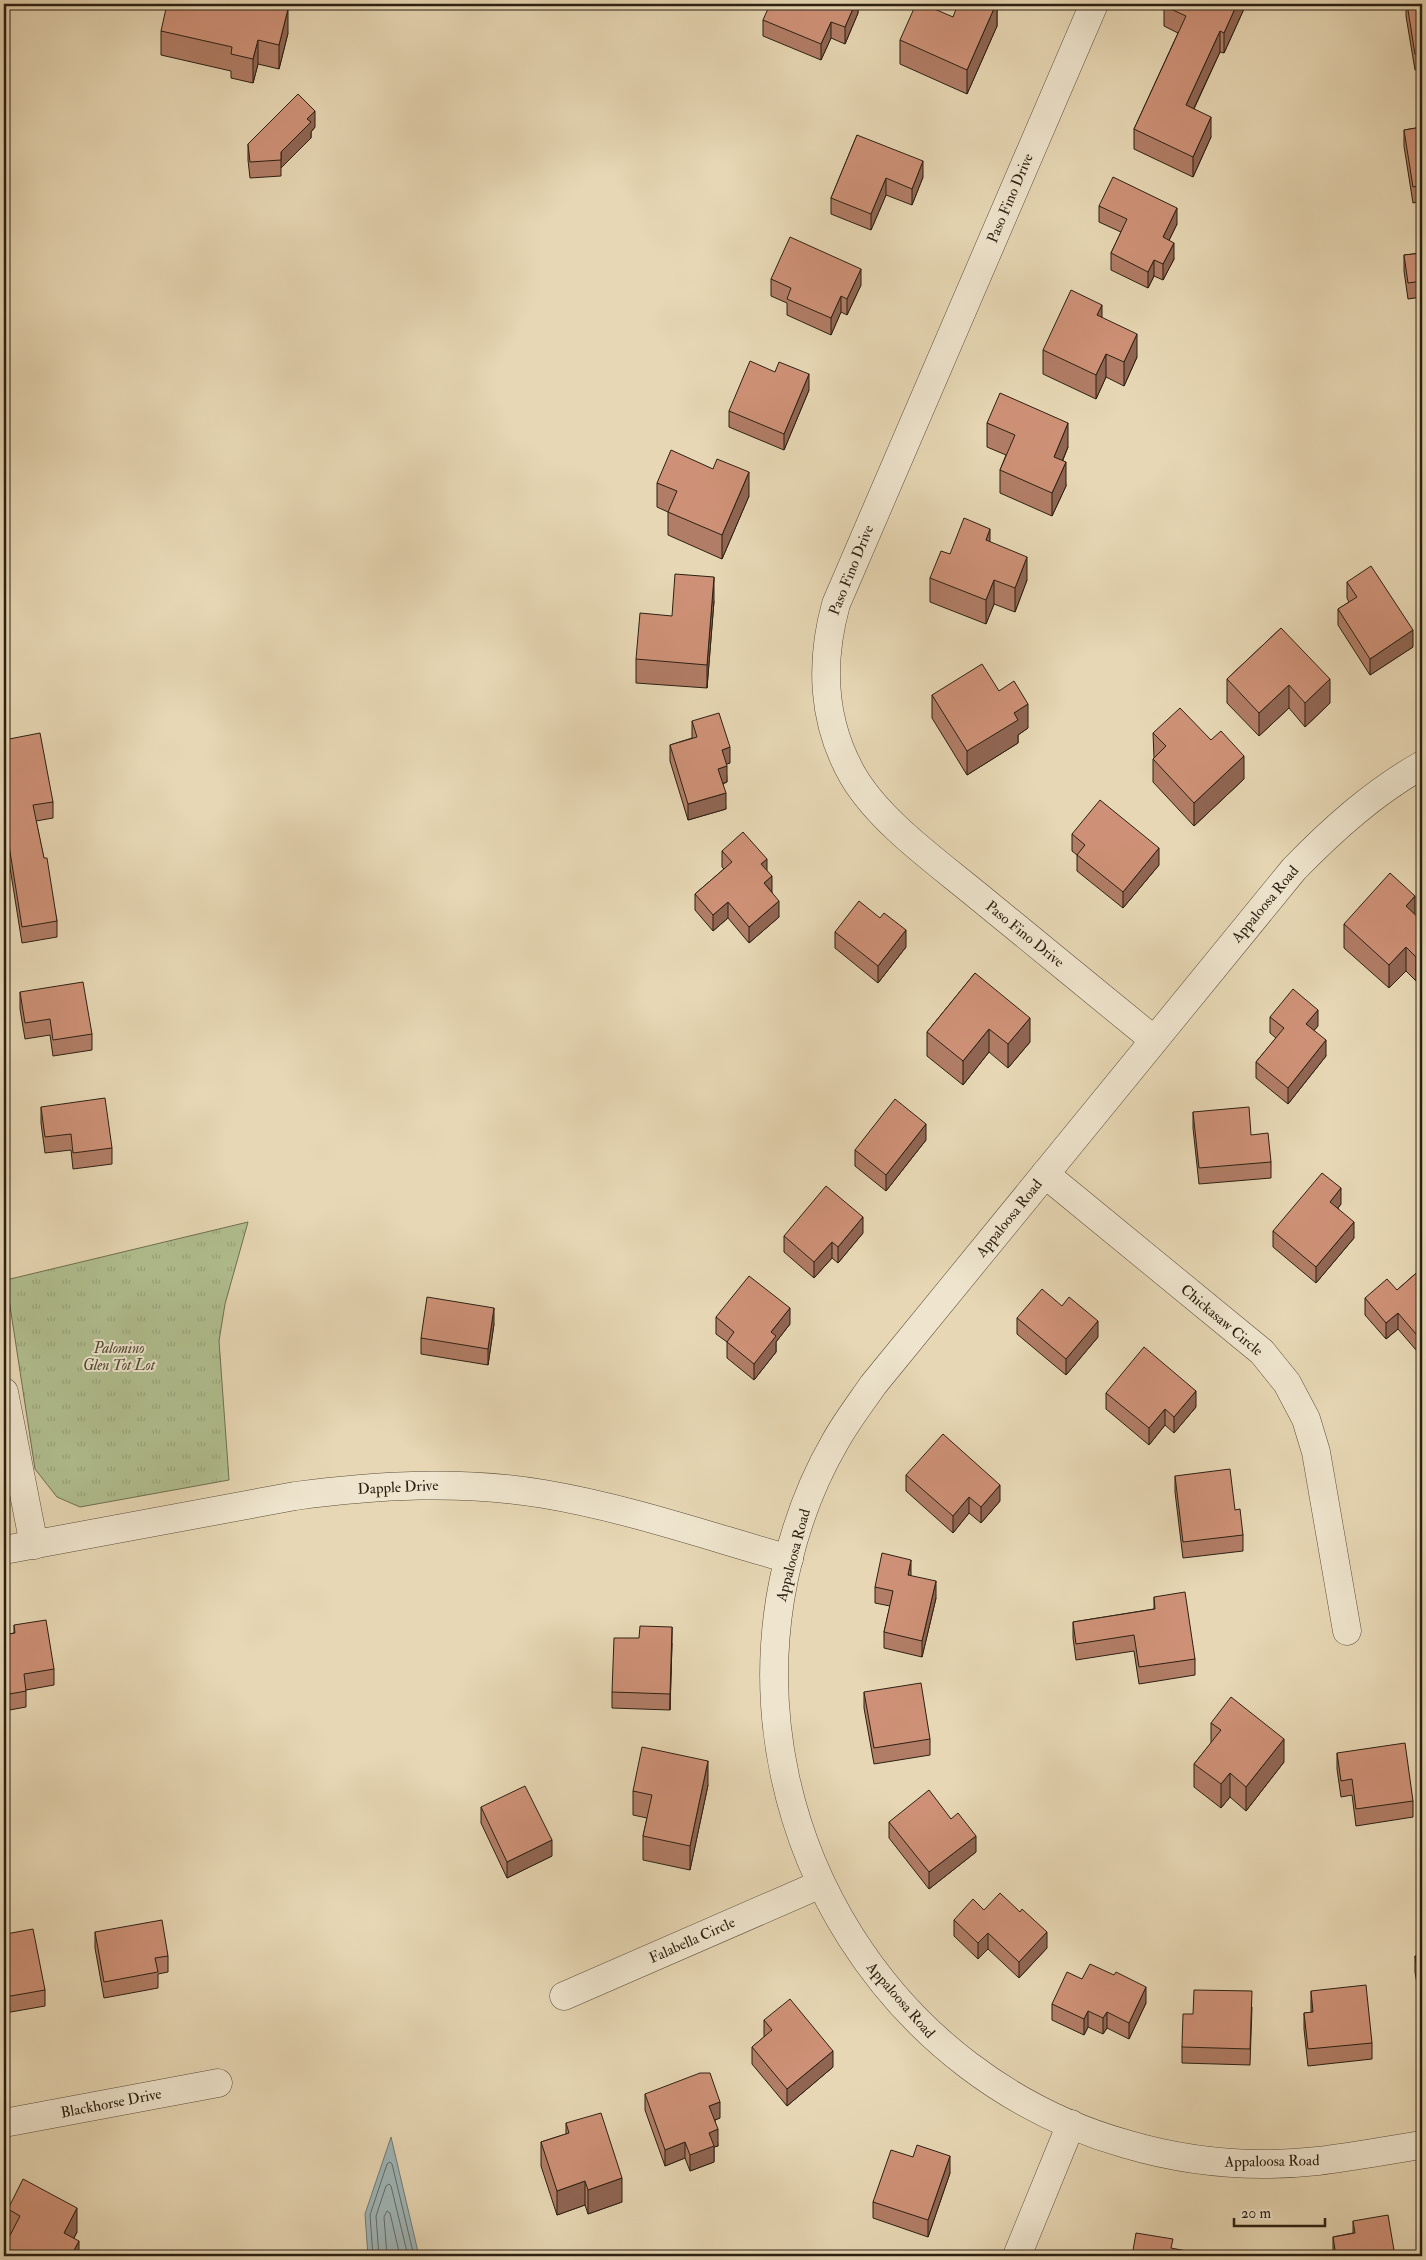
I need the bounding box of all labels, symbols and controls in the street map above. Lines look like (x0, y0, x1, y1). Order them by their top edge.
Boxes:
street label: Paso Fino Drive (983, 150, 1038, 246)
street label: Paso Fino Drive (825, 522, 878, 618)
street label: Appaloosa Road (1227, 861, 1304, 948)
street label: Paso Fino Drive (981, 897, 1068, 972)
street label: Appaloosa Road (972, 1175, 1048, 1263)
street label: Chickasaw Circle (1176, 1280, 1267, 1360)
park label: Palomino Glen Tot Lot (83, 1339, 156, 1375)
street label: Dapple Drive (357, 1476, 439, 1500)
street label: Appaloosa Road (772, 1506, 816, 1605)
street label: Falabella Circle (646, 1913, 738, 1968)
street label: Appaloosa Road (861, 1958, 939, 2043)
street label: Blackhorse Drive (59, 2084, 163, 2123)
street label: Appaloosa Road (1223, 2151, 1320, 2173)
scale bar (1234, 2195, 1325, 2227)
text: 20 m (1241, 2204, 1271, 2223)

